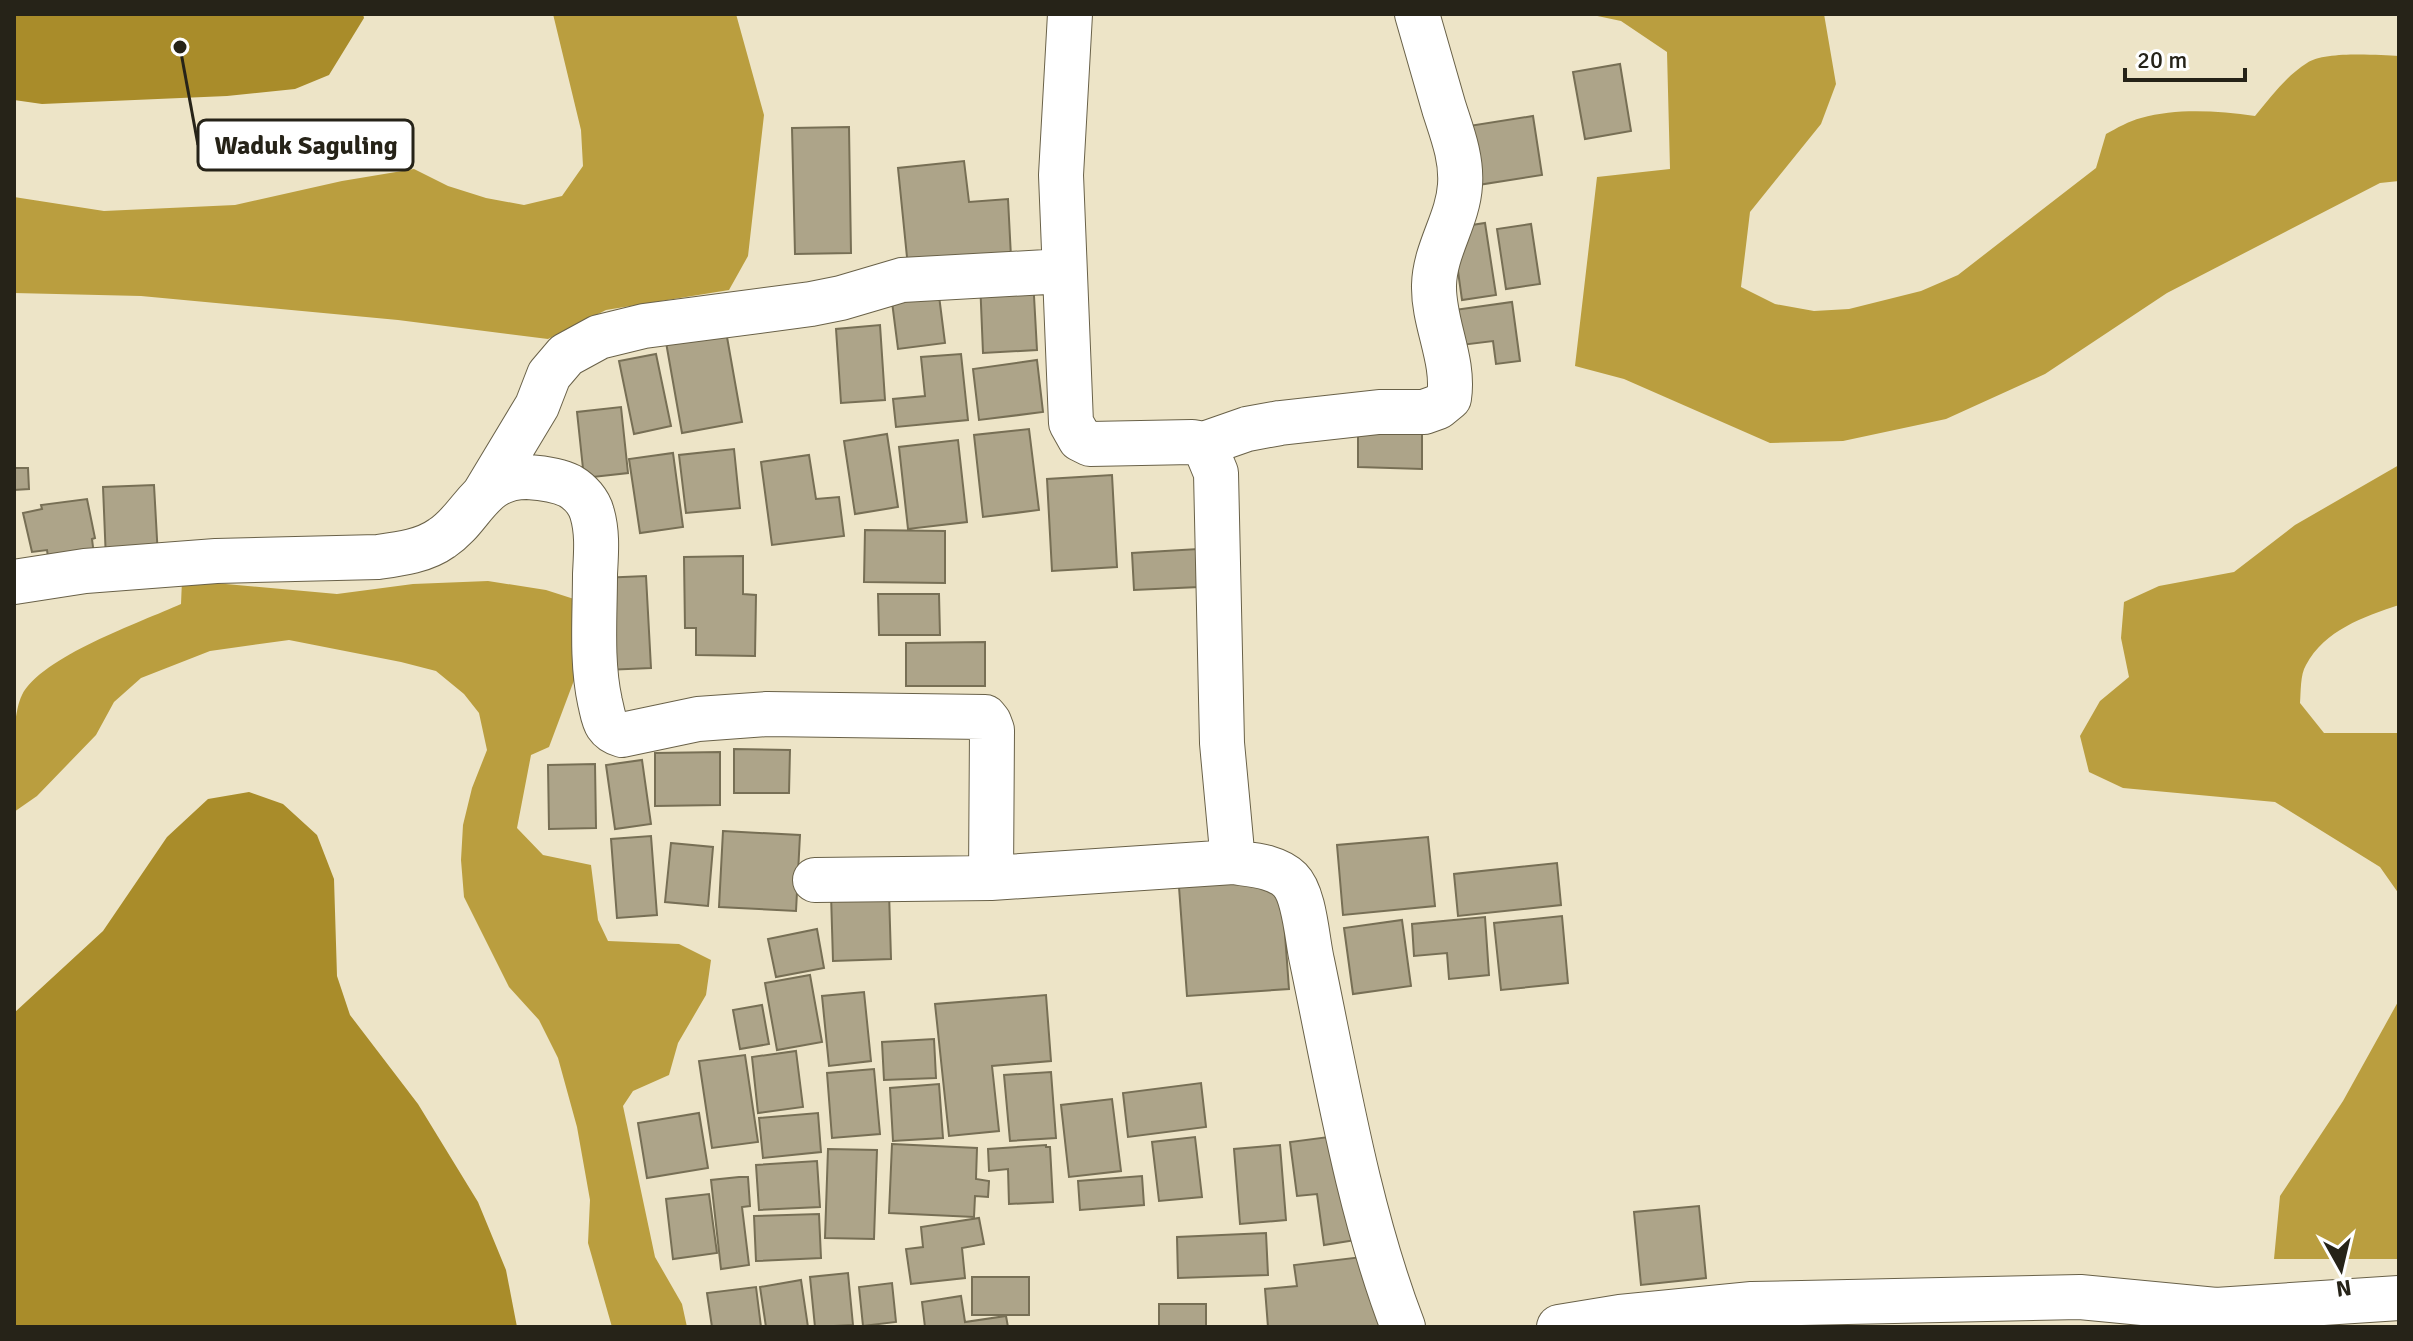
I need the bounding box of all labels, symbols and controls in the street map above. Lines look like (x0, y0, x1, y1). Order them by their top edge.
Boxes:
scale bar (2125, 32, 2245, 82)
text: 20 m (2137, 45, 2187, 75)
callout: Waduk Saguling (198, 120, 413, 170)
text: Waduk Saguling (214, 130, 398, 162)
north arrow (2301, 1229, 2381, 1309)
text: N (2334, 1274, 2353, 1303)

